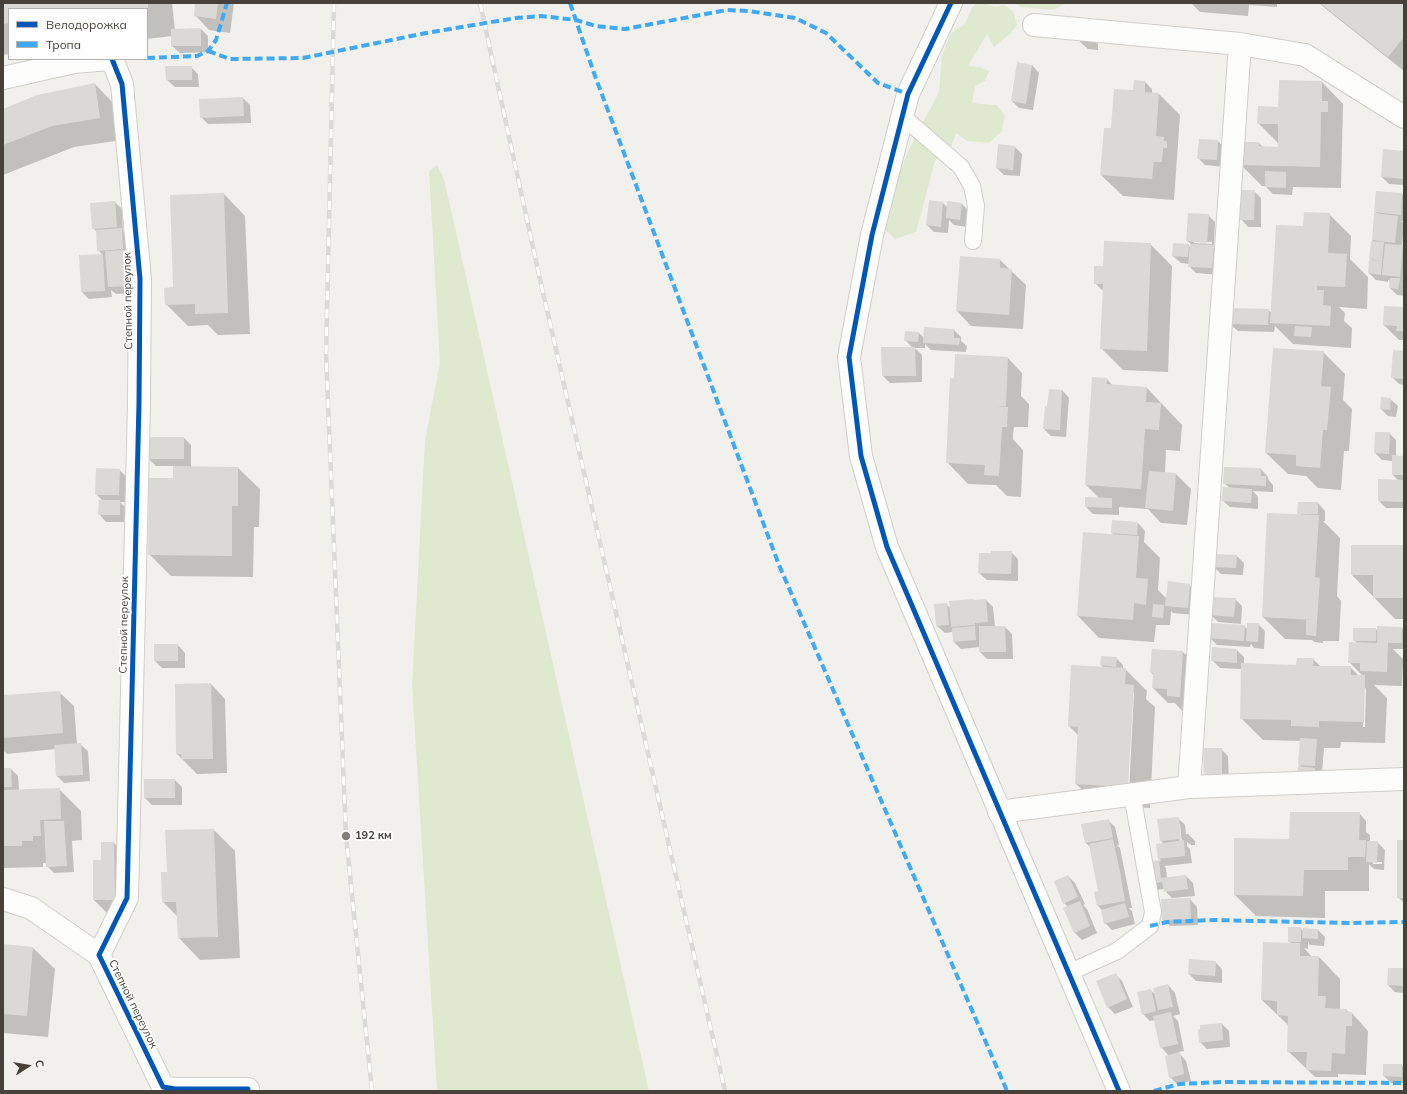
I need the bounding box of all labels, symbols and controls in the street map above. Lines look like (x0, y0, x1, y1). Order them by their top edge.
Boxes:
legend (8, 8, 148, 60)
text: Велодорожка (46, 17, 127, 32)
text: Тропа (46, 37, 81, 52)
street label: Степной переулок (121, 252, 135, 350)
street label: Степной переулок (117, 576, 131, 674)
place label: 192 км (355, 829, 392, 843)
marker: 192 км (340, 830, 352, 842)
street label: Степной переулок (106, 957, 160, 1051)
north arrow (8, 1046, 48, 1086)
text: С (32, 1058, 47, 1069)

